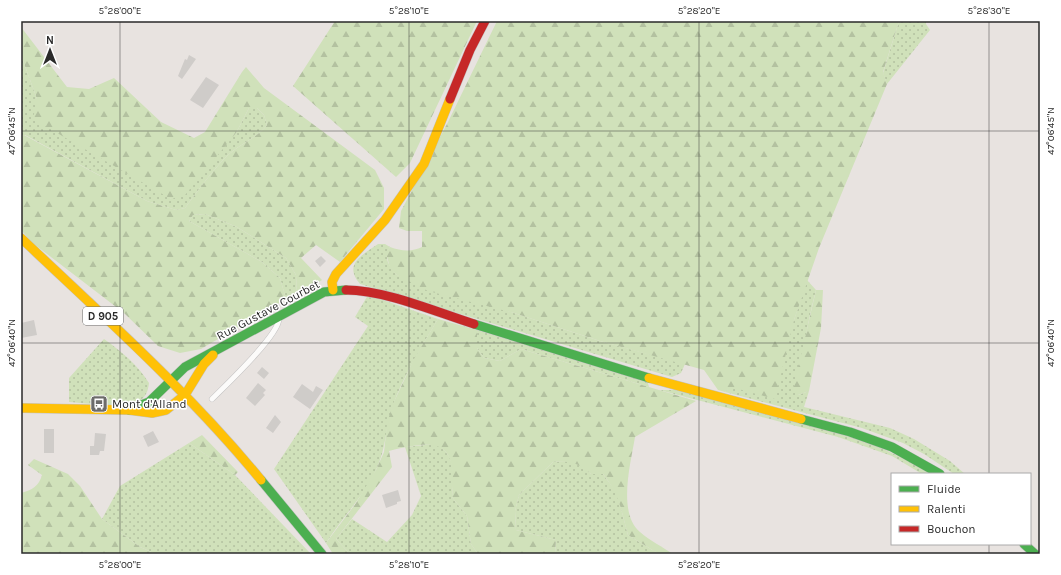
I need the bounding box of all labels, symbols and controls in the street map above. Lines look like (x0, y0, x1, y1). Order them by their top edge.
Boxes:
text: 5°28'00"E (99, 5, 141, 17)
text: 5°28'10"E (389, 5, 429, 17)
text: 5°28'20"E (678, 5, 720, 17)
text: 5°28'30"E (968, 5, 1010, 17)
north arrow (30, 30, 70, 70)
text: N (46, 34, 54, 47)
text: 47°06'45"N (6, 107, 18, 155)
text: 47°06'45"N (1045, 107, 1057, 155)
street label: Rue Gustave Courbet (214, 277, 322, 343)
road number: D 905 (83, 307, 123, 325)
text: 47°06'40"N (6, 319, 18, 367)
text: 47°06'40"N (1045, 319, 1057, 367)
bus stop icon: Mont d'Alland (89, 394, 109, 414)
place label: Mont d'Alland (112, 397, 187, 411)
legend (891, 473, 1031, 545)
text: Fluide (927, 482, 961, 496)
text: Ralenti (927, 502, 966, 516)
text: Bouchon (927, 522, 976, 536)
text: 5°28'00"E (99, 559, 141, 571)
text: 5°28'10"E (389, 559, 429, 571)
text: 5°28'20"E (678, 559, 720, 571)

